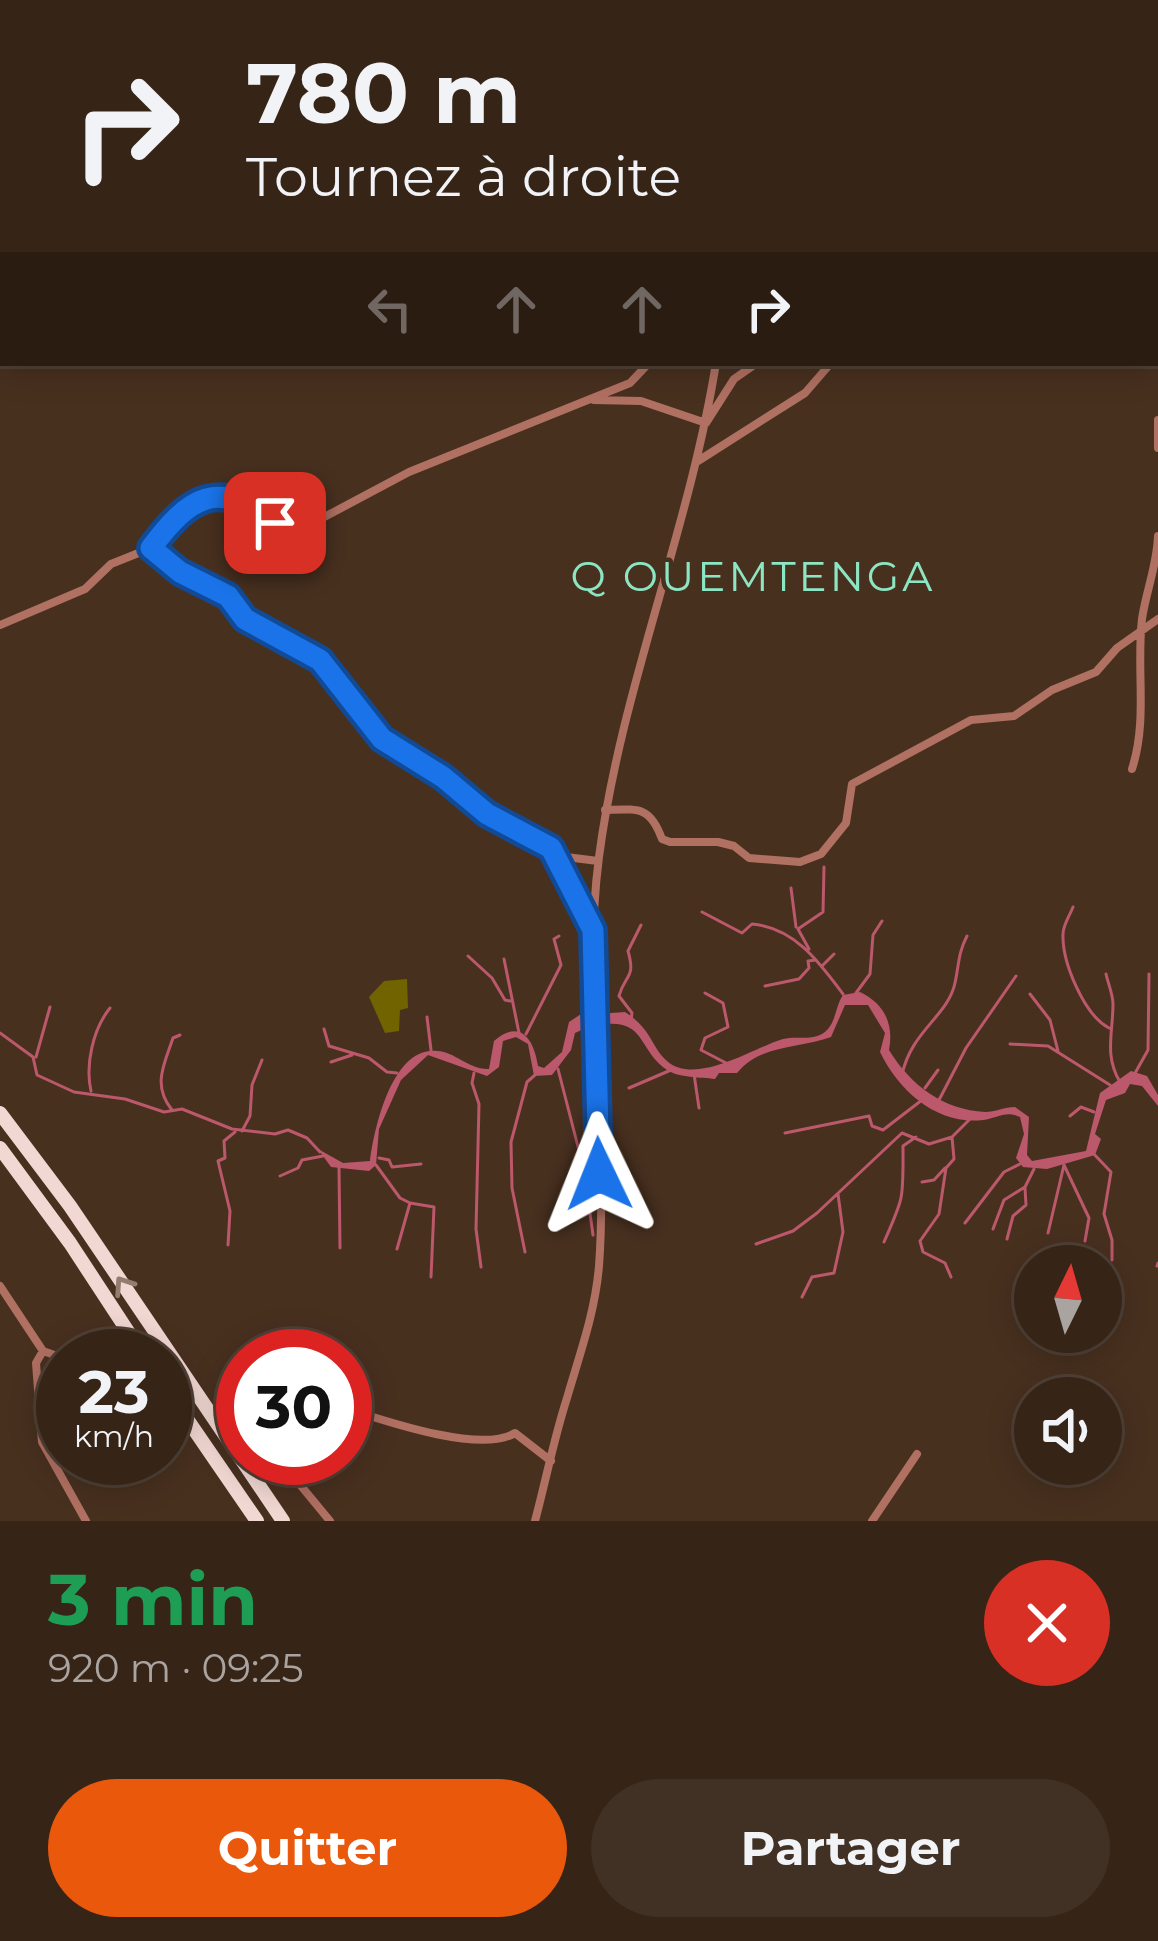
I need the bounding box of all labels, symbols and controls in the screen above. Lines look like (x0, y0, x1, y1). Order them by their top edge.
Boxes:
text: 780 m (246, 42, 521, 144)
icon: right (48, 48, 204, 204)
text: Tournez à droite (246, 144, 681, 210)
icon: left (357, 276, 423, 342)
icon: ahead (483, 276, 549, 342)
icon: ahead (609, 276, 675, 342)
icon: right (735, 276, 801, 342)
pin (224, 472, 326, 574)
icon: arrive (242, 490, 308, 556)
district label: Q OUEMTENGA (571, 550, 935, 602)
position arrow (536, 1111, 662, 1237)
north arrow (1014, 1245, 1122, 1353)
map controls (1014, 1245, 1122, 1485)
one-way arrow (116, 1276, 138, 1298)
speed limit sign: 30 (216, 1329, 372, 1485)
text: 23 (79, 1355, 149, 1428)
button: sound (1014, 1377, 1122, 1485)
text: km/h (74, 1418, 154, 1455)
text: 3 min (48, 1555, 258, 1643)
button: close (984, 1560, 1110, 1686)
text: 920 m · 09:25 (48, 1644, 304, 1692)
button: Quitter (48, 1779, 567, 1917)
button: Partager (591, 1779, 1110, 1917)

